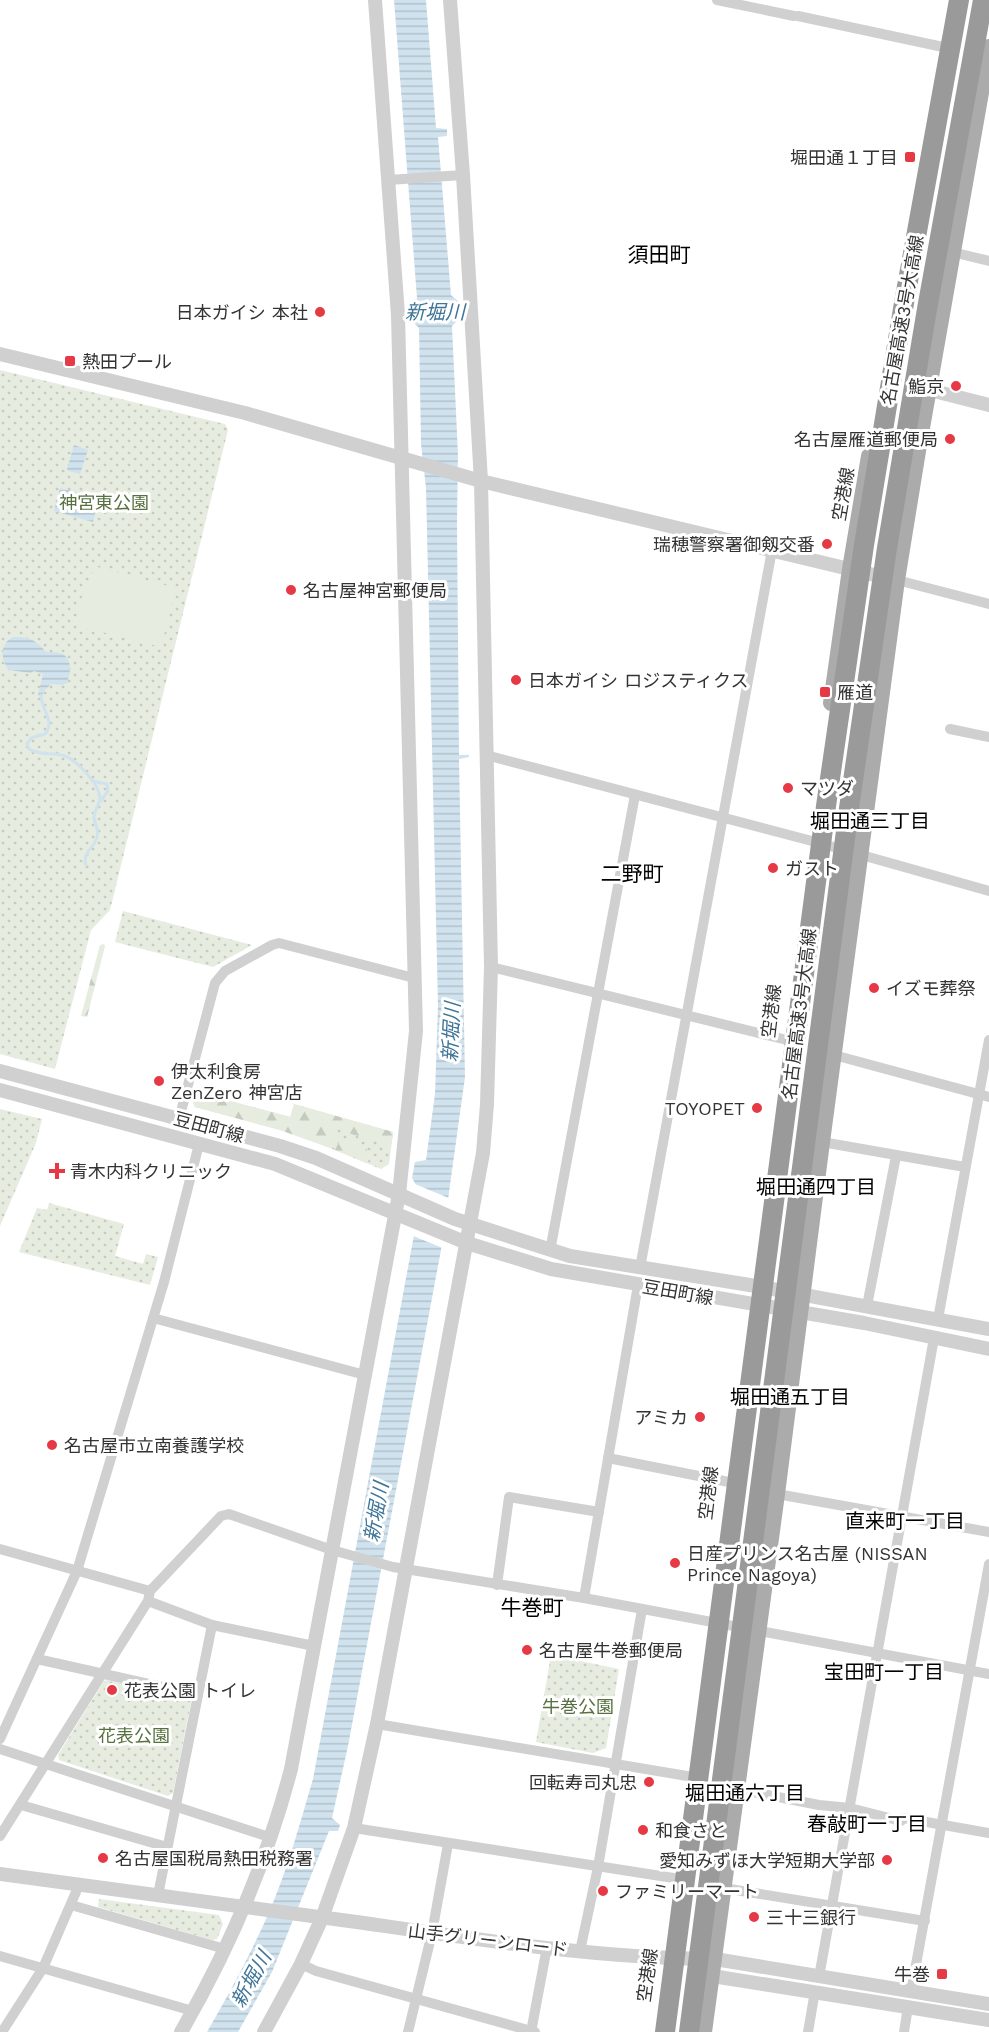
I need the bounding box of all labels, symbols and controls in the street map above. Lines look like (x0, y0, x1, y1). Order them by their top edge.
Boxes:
place label: 堀田通１丁目 (790, 147, 898, 168)
marker: 堀田通１丁目 (903, 150, 917, 164)
street label: 名古屋高速3号大高線 (877, 233, 927, 407)
district label: 須田町 (628, 242, 691, 267)
water label: 新堀川 (405, 300, 467, 324)
place label: 日本ガイシ 本社 (176, 302, 308, 323)
marker: 日本ガイシ 本社 (313, 305, 327, 319)
place label: 熱田プール (82, 351, 172, 372)
marker: 熱田プール (63, 354, 77, 368)
place label: 鮨京 (908, 376, 944, 397)
marker: 鮨京 (949, 379, 963, 393)
place label: 名古屋雁道郵便局 (794, 429, 938, 450)
marker: 名古屋雁道郵便局 (943, 432, 957, 446)
street label: 空港線 (828, 466, 858, 522)
park label: 神宮東公園 (59, 492, 149, 513)
place label: 瑞穂警察署御剱交番 (653, 534, 815, 555)
marker: 瑞穂警察署御剱交番 (820, 537, 834, 551)
place label: 名古屋神宮郵便局 (303, 580, 447, 601)
marker: 名古屋神宮郵便局 (284, 583, 298, 597)
place label: 日本ガイシ ロジスティクス (528, 670, 749, 691)
marker: 日本ガイシ ロジスティクス (509, 673, 523, 687)
place label: 雁道 (837, 682, 873, 703)
marker: 雁道 (818, 685, 832, 699)
place label: マツダ (800, 778, 854, 799)
marker: マツダ (781, 781, 795, 795)
district label: 堀田通三丁目 (810, 809, 930, 833)
place label: ガスト (785, 858, 839, 879)
district label: 二野町 (601, 861, 664, 886)
marker: ガスト (766, 861, 780, 875)
street label: 名古屋高速3号大高線 (778, 927, 820, 1101)
place label: イズモ葬祭 (886, 978, 975, 999)
marker: イズモ葬祭 (867, 981, 881, 995)
street label: 空港線 (757, 983, 785, 1039)
water label: 新堀川 (437, 999, 465, 1063)
place label: 伊太利食房 ZenZero 神宮店 (171, 1061, 303, 1103)
marker: 伊太利食房 ZenZero 神宮店 (152, 1074, 166, 1088)
place label: TOYOPET (665, 1098, 745, 1119)
marker: TOYOPET (750, 1101, 764, 1115)
street label: 豆田町線 (172, 1108, 246, 1146)
place label: 青木内科クリニック (70, 1161, 232, 1182)
marker: 青木内科クリニック (48, 1162, 66, 1180)
district label: 堀田通四丁目 (756, 1175, 876, 1199)
street label: 豆田町線 (641, 1275, 715, 1309)
district label: 堀田通五丁目 (730, 1385, 850, 1409)
place label: アミカ (634, 1407, 688, 1428)
marker: アミカ (693, 1410, 707, 1424)
place label: 名古屋市立南養護学校 (64, 1435, 244, 1456)
marker: 名古屋市立南養護学校 (45, 1438, 59, 1452)
street label: 空港線 (694, 1465, 722, 1521)
water label: 新堀川 (359, 1478, 393, 1544)
district label: 直来町一丁目 (845, 1509, 965, 1533)
place label: 日産プリンス名古屋 (NISSAN Prince Nagoya) (687, 1543, 928, 1585)
marker: 日産プリンス名古屋 (NISSAN Prince Nagoya) (668, 1556, 682, 1570)
district label: 牛巻町 (501, 1595, 564, 1620)
place label: 名古屋牛巻郵便局 (539, 1640, 683, 1661)
marker: 名古屋牛巻郵便局 (520, 1643, 534, 1657)
district label: 宝田町一丁目 (824, 1660, 944, 1684)
place label: 花表公園 トイレ (124, 1680, 256, 1701)
marker: 花表公園 トイレ (105, 1683, 119, 1697)
park label: 牛巻公園 (542, 1696, 614, 1717)
park label: 花表公園 (98, 1725, 170, 1746)
place label: 回転寿司丸忠 (529, 1772, 637, 1793)
marker: 回転寿司丸忠 (642, 1775, 656, 1789)
district label: 堀田通六丁目 (685, 1781, 805, 1805)
district label: 春敲町一丁目 (807, 1812, 927, 1836)
place label: 和食さと (655, 1820, 727, 1841)
marker: 和食さと (636, 1823, 650, 1837)
place label: 名古屋国税局熱田税務署 (115, 1848, 313, 1869)
place label: 愛知みずほ大学短期大学部 (659, 1850, 875, 1871)
marker: 名古屋国税局熱田税務署 (96, 1851, 110, 1865)
marker: 愛知みずほ大学短期大学部 (880, 1853, 894, 1867)
place label: ファミリーマート (615, 1881, 759, 1902)
marker: ファミリーマート (596, 1884, 610, 1898)
place label: 三十三銀行 (766, 1907, 856, 1928)
marker: 三十三銀行 (747, 1910, 761, 1924)
street label: 山手グリーンロード (407, 1920, 569, 1960)
water label: 新堀川 (226, 1945, 277, 2011)
street label: 空港線 (633, 1947, 661, 2003)
place label: 牛巻 (894, 1964, 930, 1985)
marker: 牛巻 (935, 1967, 949, 1981)

